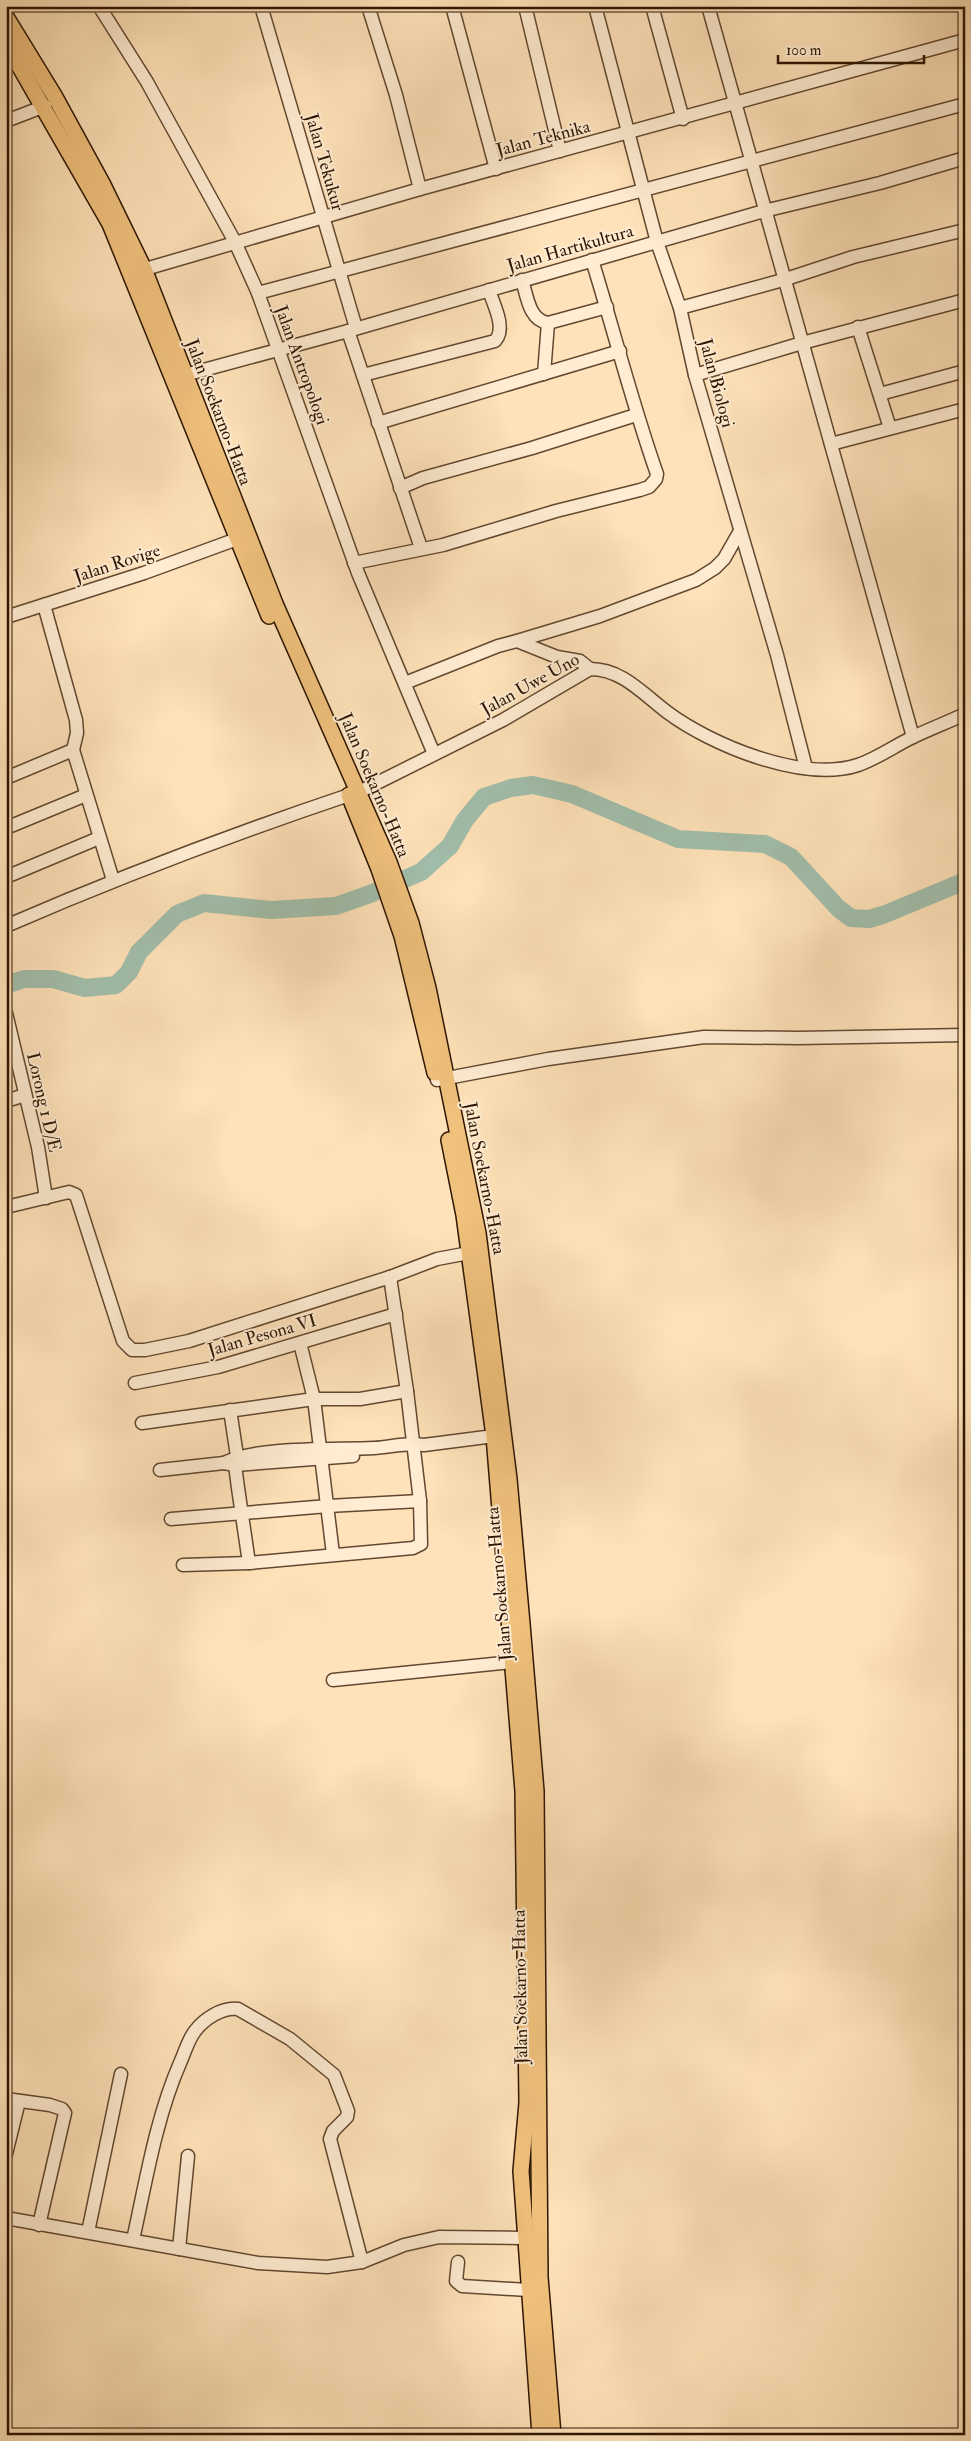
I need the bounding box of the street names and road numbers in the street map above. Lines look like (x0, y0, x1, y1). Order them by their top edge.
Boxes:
street label: Jalan Tekukur (299, 110, 349, 214)
street label: Jalan Teknika (493, 115, 593, 162)
street label: Jalan Hartikultura (503, 219, 637, 278)
street label: Jalan Antropologi (269, 301, 334, 428)
street label: Jalan Soekarno-Hatta (180, 335, 257, 489)
street label: Jalan Biologi (693, 335, 739, 430)
street label: Jalan Rovige (70, 539, 164, 589)
street label: Jalan Uwe Uno (476, 648, 584, 721)
street label: Jalan Soekarno-Hatta (333, 708, 416, 862)
street label: Lorong 1 D/E (21, 1050, 66, 1154)
street label: Jalan Soekarno-Hatta (458, 1099, 511, 1257)
street label: Jalan Pesona VI (204, 1309, 319, 1362)
street label: Jalan Soekarno-Hatta (481, 1505, 518, 1663)
street label: Jalan Soekarno-Hatta (508, 1909, 533, 2066)

